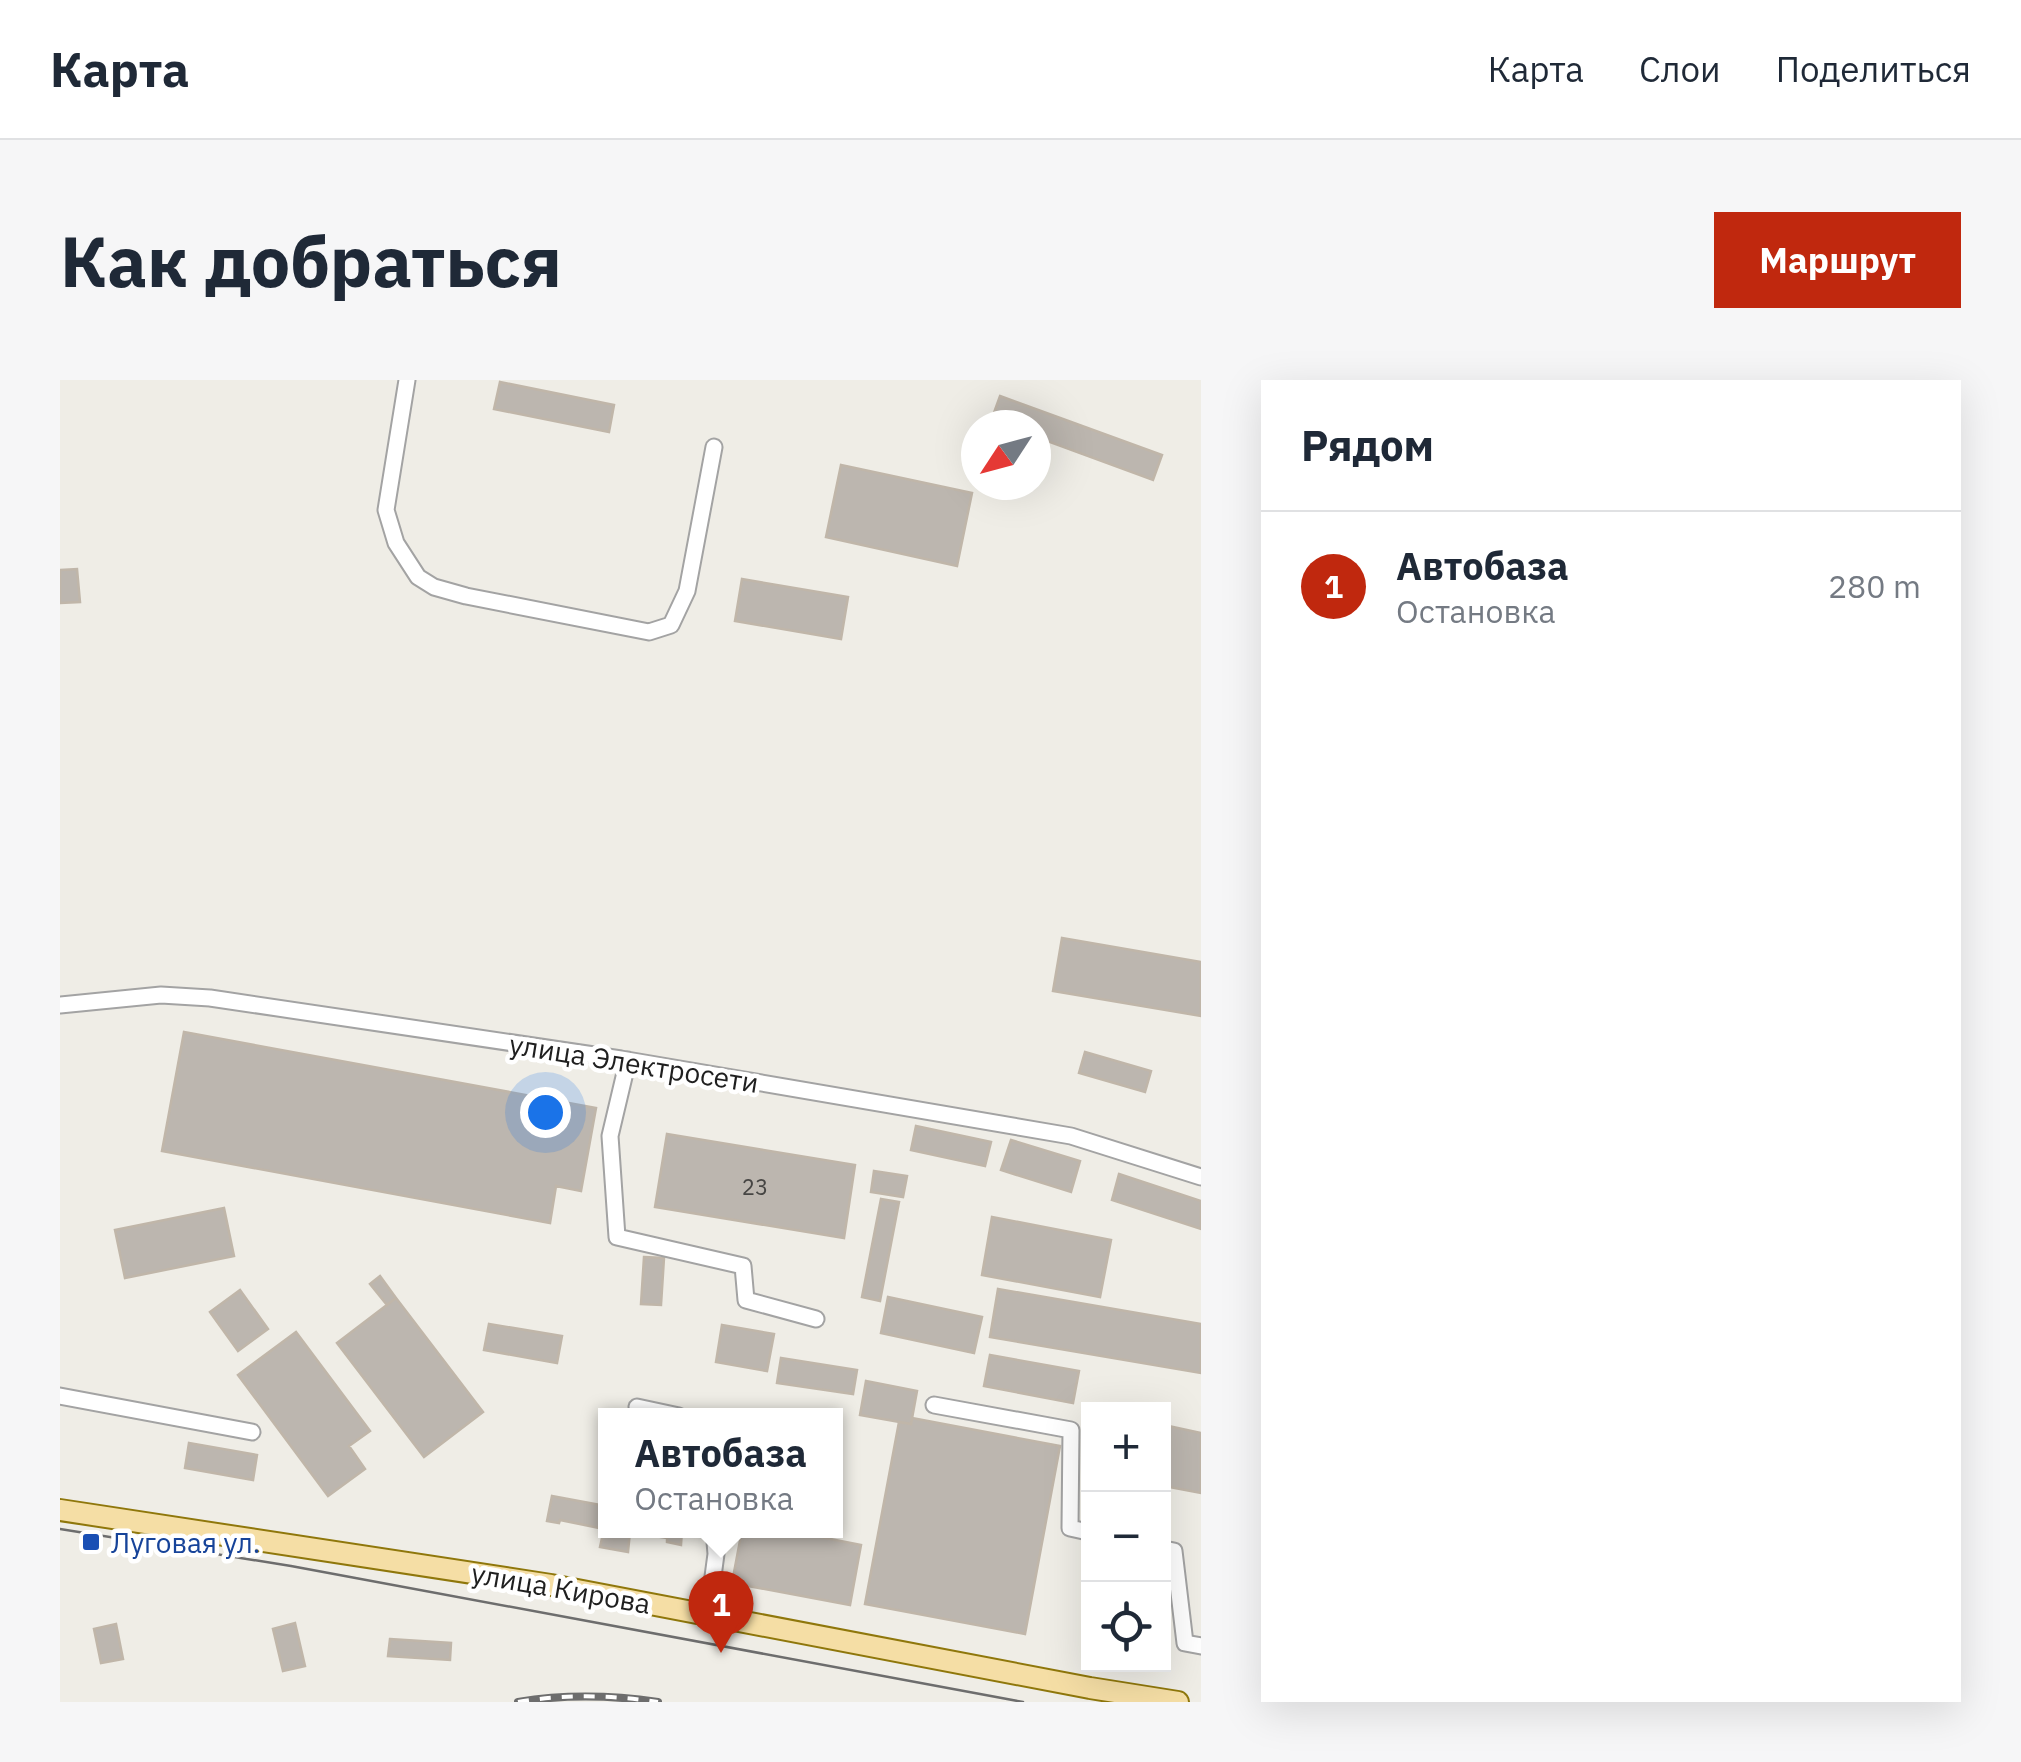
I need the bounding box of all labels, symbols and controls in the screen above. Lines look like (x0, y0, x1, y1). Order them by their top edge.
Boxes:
text: Карта (50, 38, 189, 100)
text: Карта (1488, 46, 1584, 92)
text: Слои (1639, 46, 1721, 92)
text: Поделиться (1776, 46, 1971, 92)
button: Маршрут (1714, 212, 1961, 308)
text: Как добраться (60, 215, 562, 306)
north arrow (961, 410, 1051, 500)
text: Рядом (1301, 418, 1434, 473)
text: Автобаза (1396, 541, 1569, 590)
text: 1 (1324, 565, 1343, 607)
text: 280 m (1828, 565, 1921, 607)
text: Остановка (1396, 590, 1556, 632)
street label: улица Электросети (507, 1025, 761, 1101)
your location (520, 1087, 571, 1138)
house number: 23 (742, 1172, 768, 1201)
map controls (1081, 1402, 1171, 1672)
button: + (1081, 1402, 1171, 1492)
popup (598, 1408, 843, 1538)
text: Автобаза (634, 1428, 807, 1477)
text: Остановка (634, 1477, 794, 1519)
button: − (1081, 1492, 1171, 1582)
place label: Луговая ул. (111, 1524, 260, 1561)
marker: Луговая ул. (80, 1531, 102, 1553)
street label: улица Кирова (469, 1554, 654, 1622)
pin: 1 (688, 1570, 754, 1653)
button: locate (1081, 1582, 1171, 1672)

